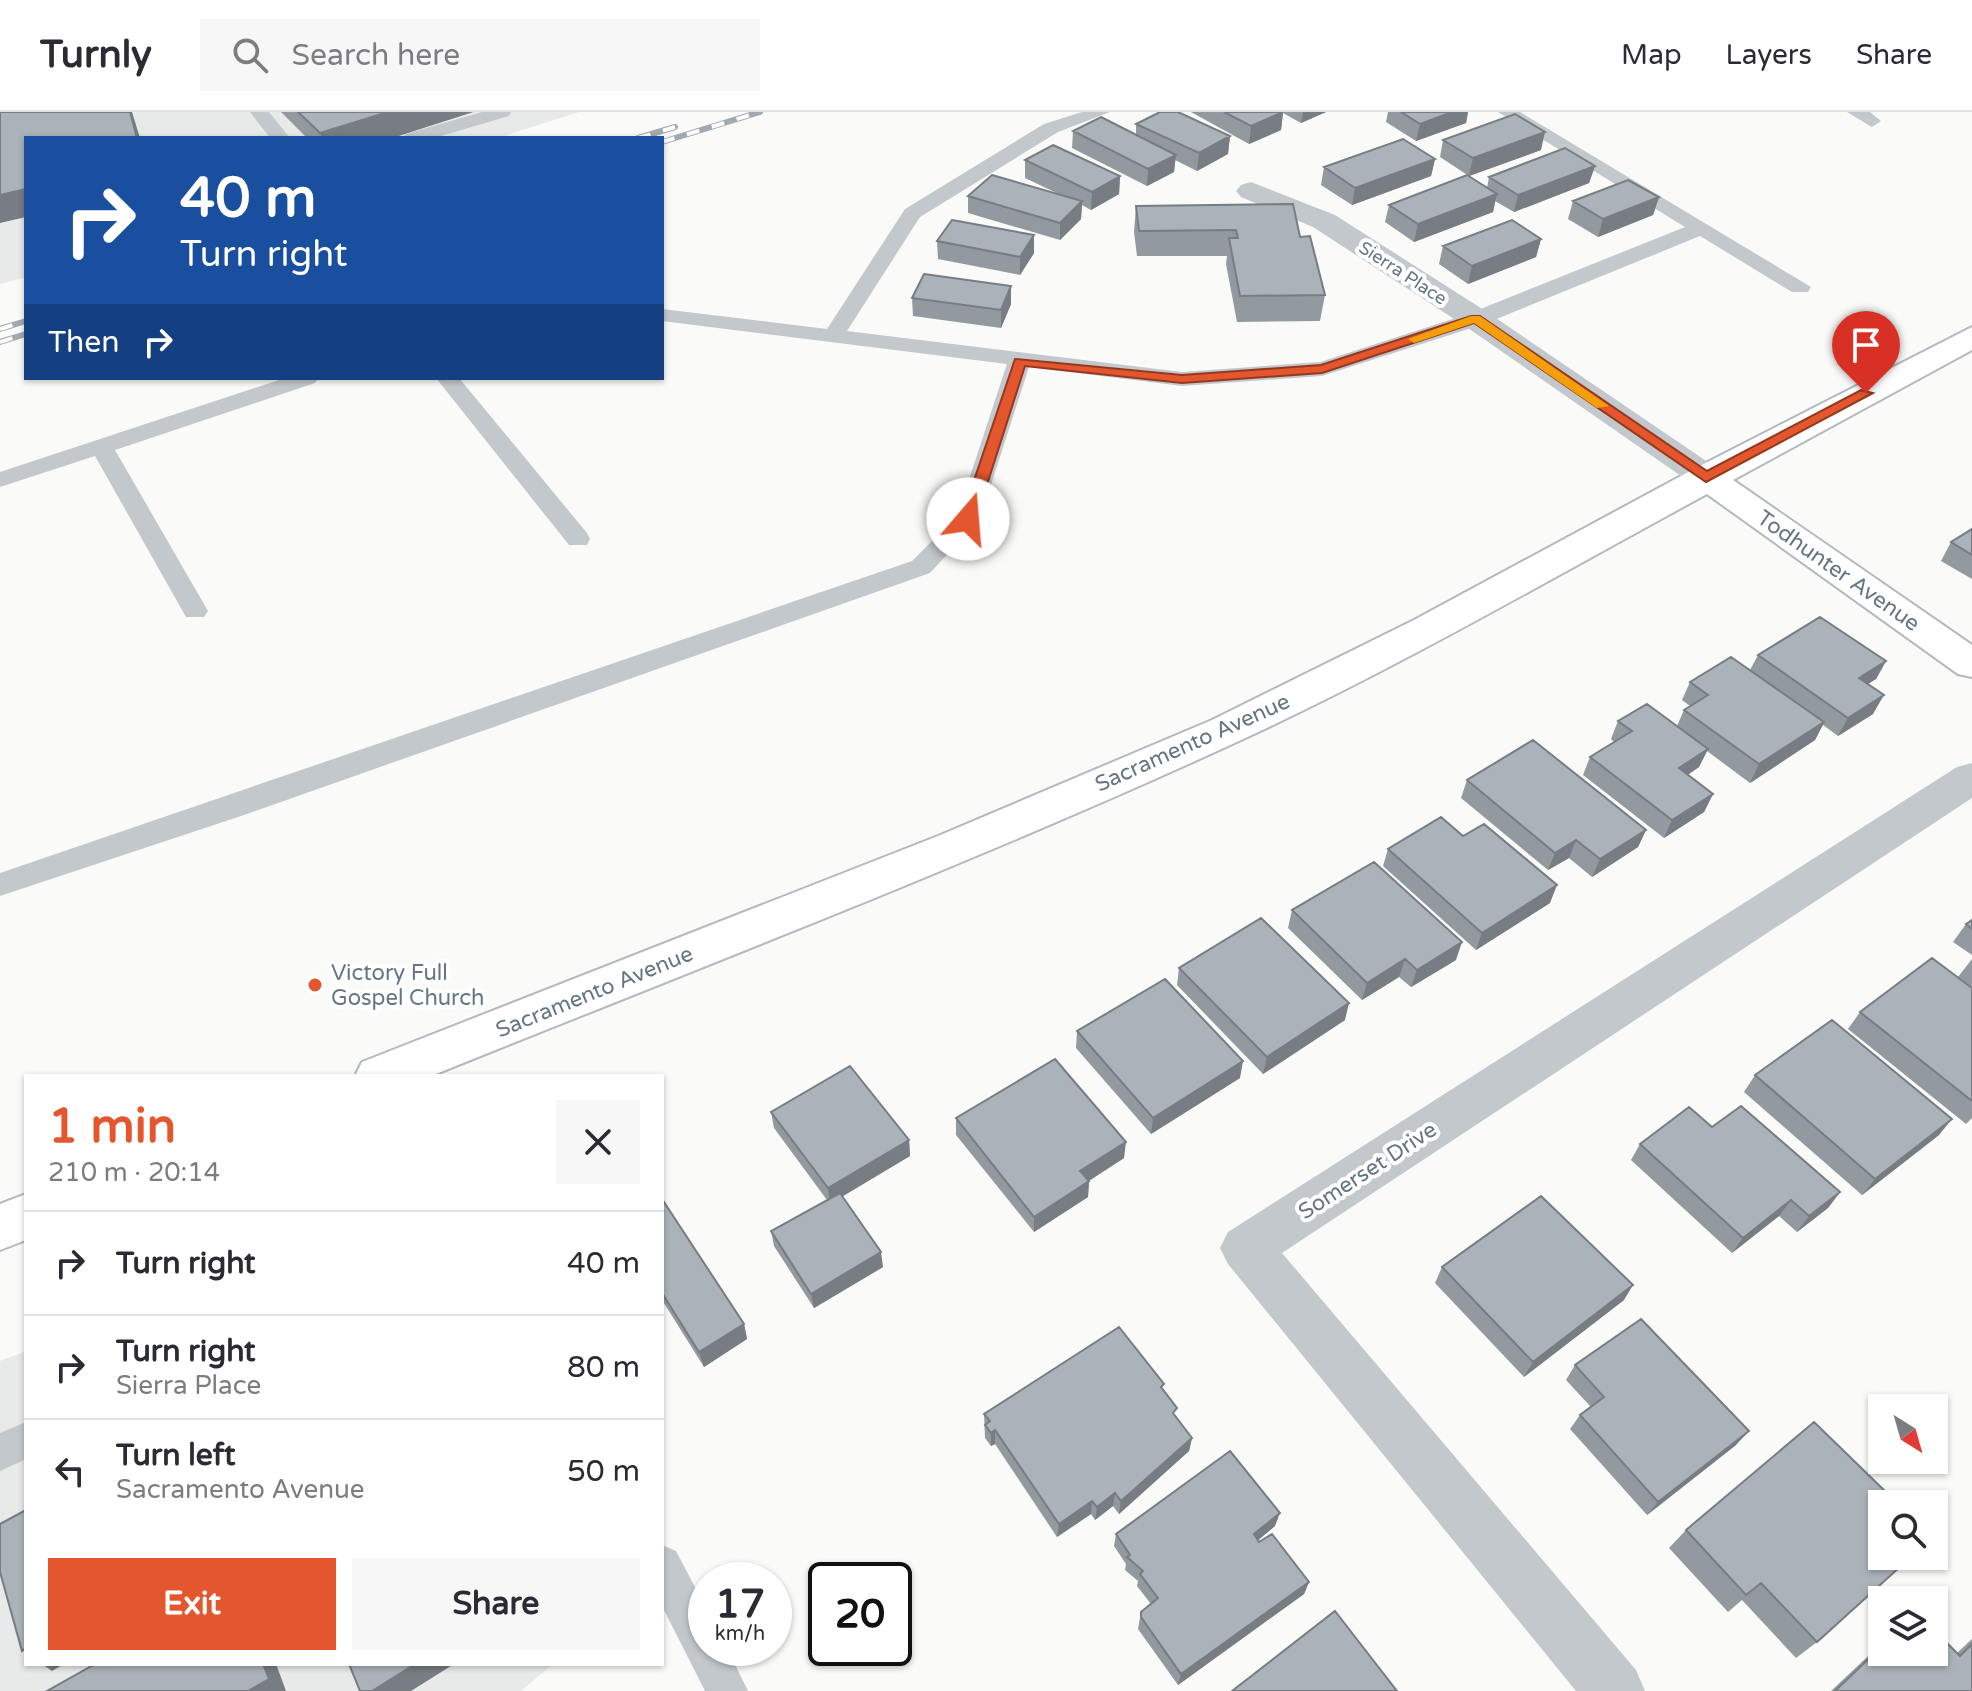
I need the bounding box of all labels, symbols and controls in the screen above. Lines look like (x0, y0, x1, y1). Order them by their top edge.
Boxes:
search box (200, 19, 760, 91)
text: Turnly (40, 32, 152, 78)
icon: search (228, 33, 272, 77)
text: Search here (292, 37, 460, 74)
text: Map (1621, 38, 1682, 72)
text: Layers (1726, 38, 1812, 72)
text: Share (1856, 38, 1932, 72)
text: 40 m (180, 165, 316, 232)
icon: right (48, 168, 152, 272)
text: Turn right (180, 233, 347, 276)
street label: Sierra Place (1355, 236, 1451, 310)
pin (1832, 311, 1900, 393)
icon: right (136, 320, 180, 364)
icon: arrive (1844, 323, 1888, 367)
text: Then (48, 324, 120, 361)
position arrow (926, 477, 1010, 561)
street label: Todhunter Avenue (1752, 505, 1925, 637)
street label: Sacramento Avenue (1091, 688, 1294, 798)
street label: Sacramento Avenue (492, 940, 697, 1043)
place label: Victory Full Gospel Church (331, 960, 484, 1011)
marker: Victory Full Gospel Church (306, 976, 324, 994)
text: 1 min (48, 1098, 176, 1156)
button: close (556, 1100, 640, 1184)
street label: Somerset Drive (1294, 1117, 1441, 1225)
text: 210 m · 20:14 (48, 1157, 220, 1188)
icon: right (48, 1241, 92, 1285)
text: Turn right (116, 1245, 256, 1282)
text: 40 m (567, 1245, 640, 1282)
text: Turn right (116, 1333, 256, 1370)
icon: right (48, 1345, 92, 1389)
text: 80 m (567, 1349, 640, 1386)
text: Sierra Place (116, 1370, 261, 1401)
north arrow (1868, 1394, 1948, 1474)
map controls (1868, 1394, 1948, 1666)
text: Turn left (116, 1437, 235, 1474)
icon: left (48, 1449, 92, 1493)
text: 50 m (567, 1453, 640, 1490)
text: Sacramento Avenue (116, 1474, 365, 1505)
button: search (1868, 1490, 1948, 1570)
button: Exit (48, 1558, 336, 1650)
button: Share (352, 1558, 640, 1650)
speed limit sign: 20 (808, 1562, 912, 1666)
text: 17 (715, 1580, 765, 1628)
button: layers (1868, 1586, 1948, 1666)
text: km/h (715, 1622, 765, 1646)

